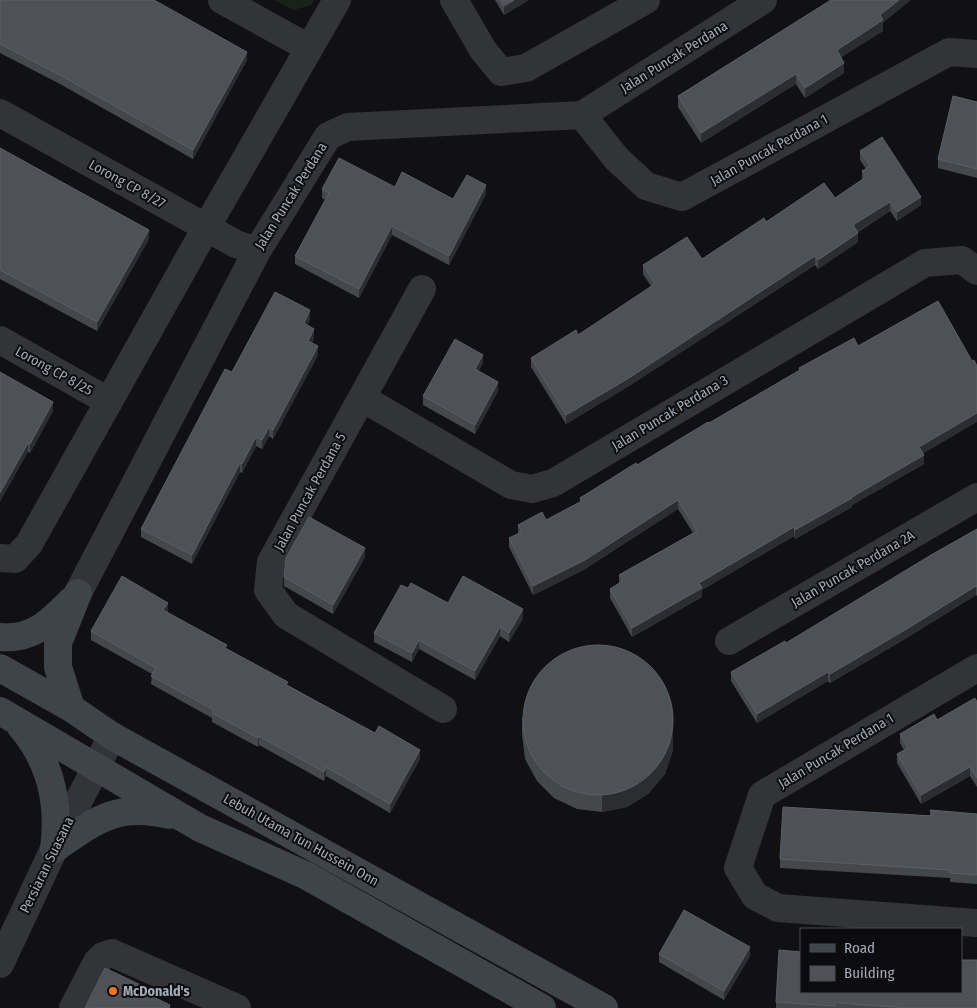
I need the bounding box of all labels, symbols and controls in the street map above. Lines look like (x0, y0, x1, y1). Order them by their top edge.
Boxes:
street label: Jalan Puncak Perdana (617, 17, 731, 97)
street label: Jalan Puncak Perdana 1 (707, 111, 831, 189)
street label: Jalan Puncak Perdana (251, 139, 331, 253)
street label: Lorong CP 8/27 (86, 156, 169, 212)
street label: Lorong CP 8/25 (12, 343, 96, 399)
street label: Jalan Puncak Perdana 3 (609, 372, 731, 454)
street label: Jalan Puncak Perdana 5 (270, 430, 350, 554)
street label: Jalan Puncak Perdana 2A (788, 526, 918, 611)
street label: Jalan Puncak Perdana 1 (775, 710, 897, 792)
street label: Lebuh Utama Tun Hussein Onn (220, 790, 382, 890)
street label: Persiaran Suasana (16, 814, 78, 916)
legend (800, 928, 962, 993)
text: Road (844, 939, 875, 957)
text: Building (844, 964, 895, 982)
place label: McDonald's (123, 983, 190, 1000)
marker: McDonald's (107, 985, 119, 997)

